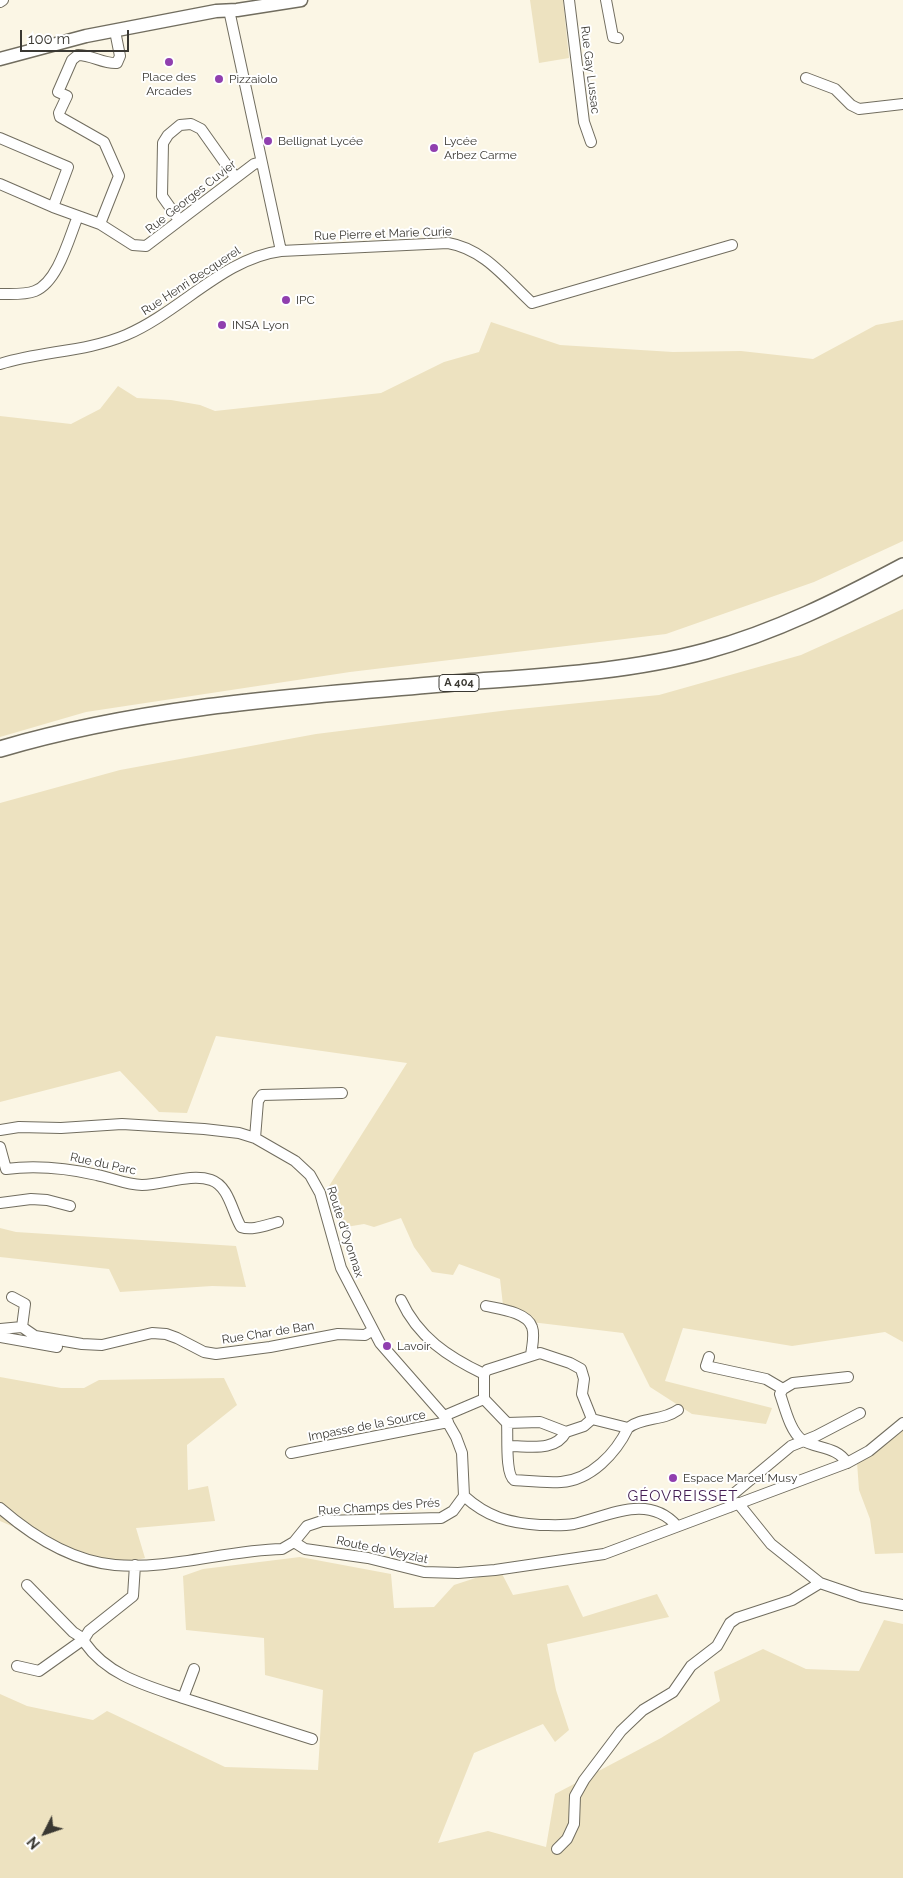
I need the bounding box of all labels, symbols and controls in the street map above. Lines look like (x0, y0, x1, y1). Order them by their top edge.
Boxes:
scale bar (22, 20, 131, 52)
street label: Rue Gay Lussac (577, 25, 603, 115)
text: 100 m (28, 30, 70, 48)
marker: Place des Arcades (163, 56, 175, 68)
place label: Place des Arcades (142, 70, 196, 98)
place label: Pizzaiolo (229, 72, 278, 86)
marker: Pizzaiolo (213, 73, 225, 85)
place label: Bellignat Lycée (278, 134, 363, 148)
place label: Lycée Arbez Carme (444, 134, 517, 162)
marker: Bellignat Lycée (262, 135, 274, 147)
marker: Lycée Arbez Carme (428, 142, 440, 154)
street label: Rue Georges Cuvier (143, 157, 239, 237)
street label: Rue Pierre et Marie Curie (314, 224, 452, 244)
street label: Rue Henri Becquerel (139, 244, 243, 318)
place label: IPC (296, 293, 315, 307)
marker: IPC (280, 294, 292, 306)
place label: INSA Lyon (232, 318, 289, 332)
marker: INSA Lyon (216, 319, 228, 331)
road number: A 404 (439, 674, 479, 691)
street label: Rue du Parc (69, 1150, 137, 1178)
street label: Route d'Oyonnax (324, 1185, 366, 1279)
street label: Rue Char de Ban (221, 1319, 315, 1347)
place label: Lavoir (397, 1339, 430, 1353)
marker: Lavoir (381, 1340, 393, 1352)
street label: Impasse de la Source (307, 1408, 427, 1444)
place label: Espace Marcel Musy (683, 1471, 797, 1485)
marker: Espace Marcel Musy (667, 1472, 679, 1484)
district label: GÉOVREISSET (626, 1487, 740, 1505)
street label: Rue Champs des Prés (318, 1496, 440, 1518)
street label: Route de Veyziat (335, 1533, 429, 1567)
north arrow (20, 1808, 70, 1858)
text: N (24, 1834, 43, 1852)

